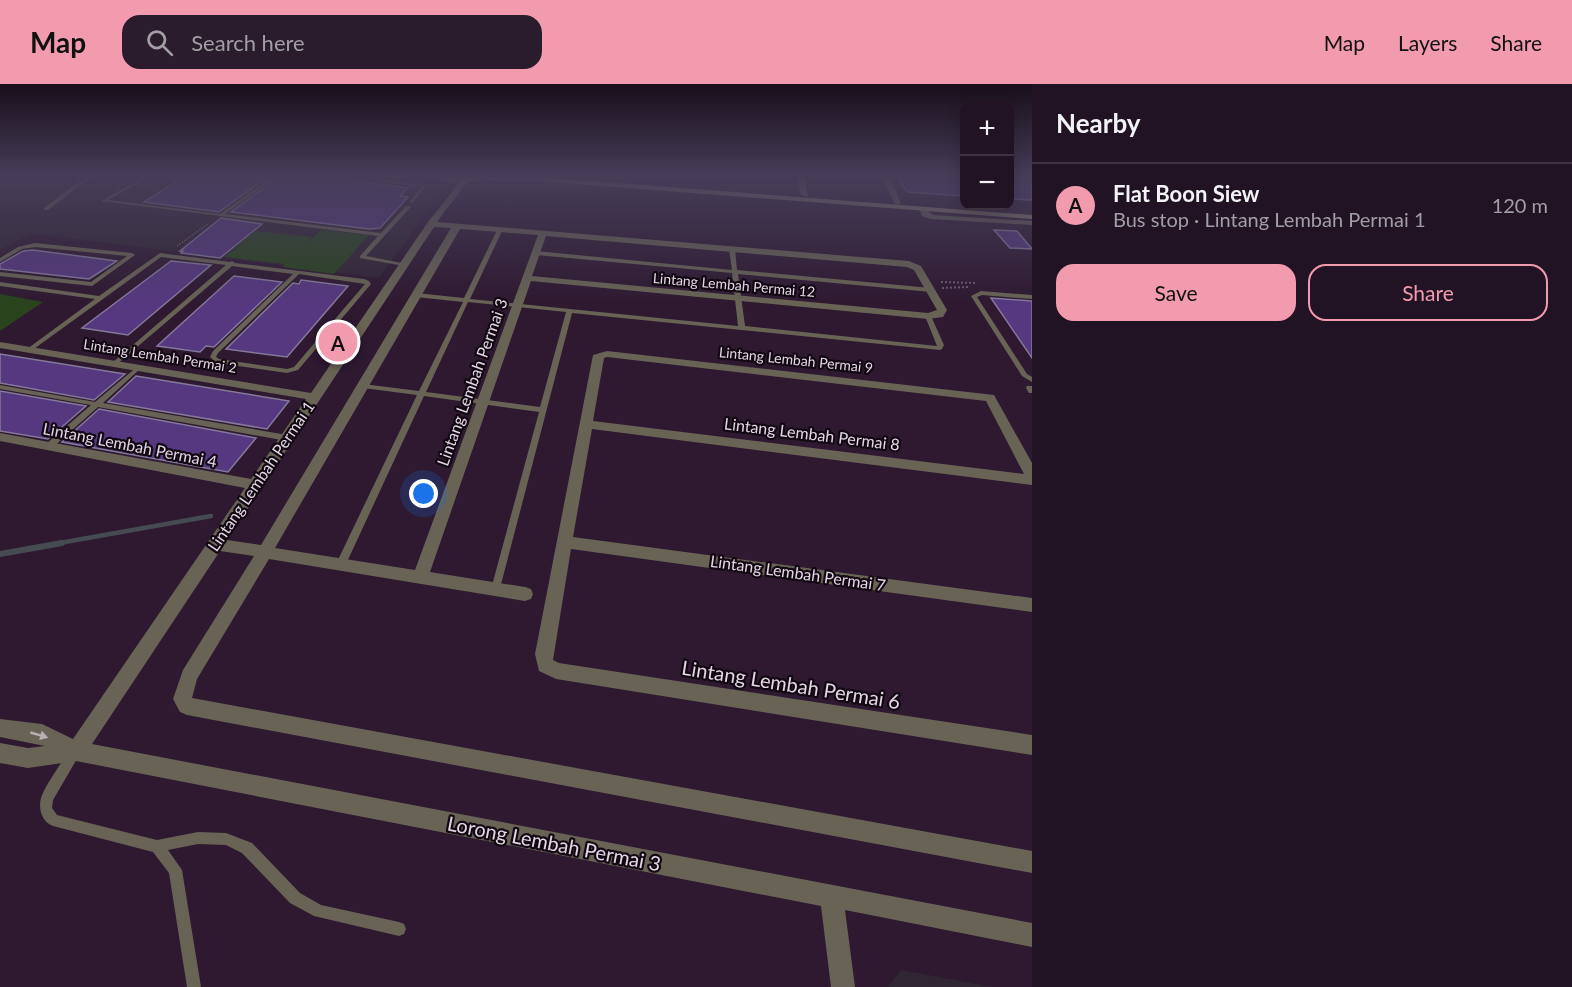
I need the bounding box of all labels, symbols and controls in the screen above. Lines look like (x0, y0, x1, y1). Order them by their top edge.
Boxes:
search box (122, 15, 542, 69)
text: Map (30, 25, 86, 59)
icon: search (143, 26, 176, 59)
text: Search here (191, 29, 305, 56)
text: Map (1324, 30, 1365, 55)
text: Layers (1398, 30, 1457, 55)
text: Share (1490, 30, 1542, 55)
map controls (960, 102, 1014, 210)
button: + (960, 102, 1014, 156)
text: Nearby (1056, 107, 1141, 139)
button: − (960, 156, 1014, 210)
text: Flat Boon Siew (1113, 180, 1260, 207)
text: A (1069, 193, 1082, 217)
text: 120 m (1492, 193, 1548, 217)
text: Bus stop · Lintang Lembah Permai 1 (1113, 207, 1426, 231)
button: Save (1056, 264, 1296, 321)
button: Share (1308, 264, 1548, 321)
street label: Lintang Lembah Permai 12 (652, 269, 816, 300)
street label: Lintang Lembah Permai 3 (432, 295, 511, 468)
pin: A (318, 320, 358, 364)
street label: Lintang Lembah Permai 2 (82, 335, 238, 376)
street label: Lintang Lembah Permai 9 (718, 343, 874, 376)
street label: Lintang Lembah Permai 1 (203, 397, 318, 554)
street label: Lintang Lembah Permai 8 (723, 413, 901, 454)
street label: Lintang Lembah Permai 4 (41, 418, 219, 471)
your location (409, 479, 438, 508)
street label: Lintang Lembah Permai 7 (709, 551, 887, 594)
street label: Lintang Lembah Permai 6 (680, 655, 902, 713)
one-way arrow (30, 731, 48, 740)
street label: Lorong Lembah Permai 3 (445, 811, 663, 875)

